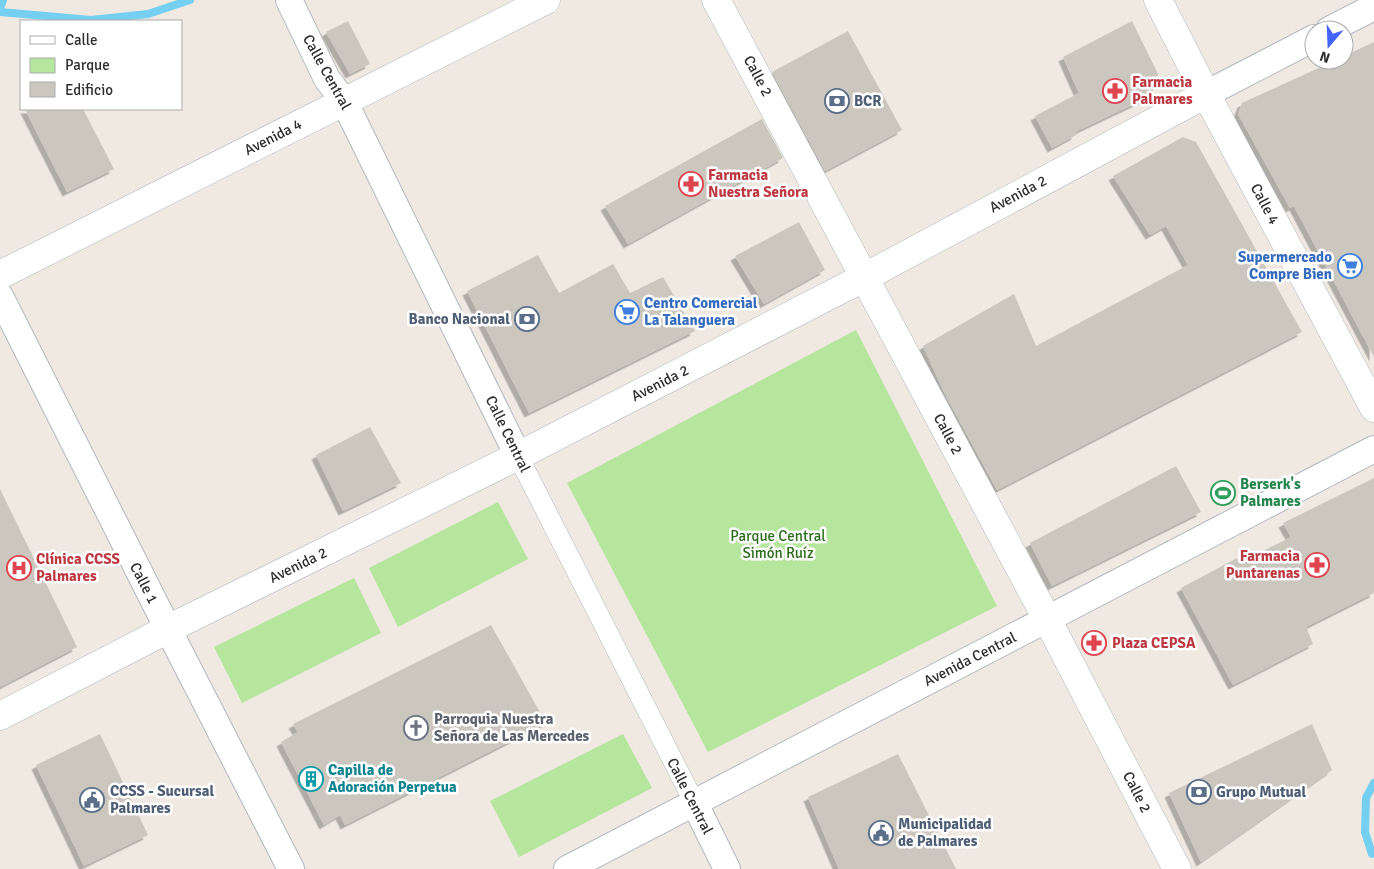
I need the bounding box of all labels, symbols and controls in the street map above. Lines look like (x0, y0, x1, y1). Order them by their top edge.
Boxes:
legend (20, 20, 182, 110)
north arrow (1304, 20, 1354, 70)
text: Calle (65, 31, 98, 49)
street label: Calle Central (299, 31, 355, 113)
text: N (1318, 47, 1332, 66)
street label: Calle 2 (740, 52, 776, 100)
text: Parque (65, 56, 110, 74)
place label: Farmacia Palmares (1132, 73, 1193, 108)
pharmacy icon: Farmacia Palmares (1102, 78, 1128, 104)
text: Edificio (65, 81, 113, 99)
bank icon: BCR (824, 88, 850, 114)
place label: BCR (854, 92, 881, 110)
street label: Avenida 4 (241, 115, 305, 159)
place label: Farmacia Nuestra Señora (708, 166, 809, 201)
pharmacy icon: Farmacia Nuestra Señora (678, 171, 704, 197)
street label: Avenida 2 (986, 171, 1050, 217)
street label: Calle 4 (1247, 180, 1283, 228)
place label: Supermercado Compre Bien (1238, 248, 1332, 283)
supermarket icon: Supermercado Compre Bien (1337, 253, 1363, 279)
place label: Centro Comercial La Talanguera (644, 294, 758, 329)
supermarket icon: Centro Comercial La Talanguera (614, 299, 640, 325)
bank icon: Banco Nacional (514, 306, 540, 332)
place label: Banco Nacional (409, 310, 510, 328)
street label: Avenida 2 (628, 361, 692, 405)
street label: Calle Central (482, 393, 534, 475)
street label: Calle 2 (930, 410, 966, 458)
place label: Berserk's Palmares (1240, 475, 1301, 510)
sports icon: Berserk's Palmares (1210, 480, 1236, 506)
park label: Parque Central Simón Ruíz (730, 527, 826, 562)
street label: Avenida 2 (266, 543, 330, 587)
place label: Farmacia Puntarenas (1226, 547, 1300, 582)
place label: Clínica CCSS Palmares (36, 550, 120, 585)
pharmacy icon: Farmacia Puntarenas (1304, 552, 1330, 578)
hospital icon: Clínica CCSS Palmares (6, 555, 32, 581)
street label: Calle 1 (126, 559, 162, 607)
street label: Avenida Central (921, 628, 1019, 690)
pharmacy icon: Plaza CEPSA (1081, 630, 1107, 656)
place label: Plaza CEPSA (1112, 634, 1196, 652)
place label: Parroquia Nuestra Señora de Las Mercedes (434, 710, 590, 745)
church icon: Parroquia Nuestra Señora de Las Mercedes (403, 715, 429, 741)
street label: Calle Central (663, 755, 717, 837)
place label: Capilla de Adoración Perpetua (328, 761, 457, 796)
building icon: Capilla de Adoración Perpetua (298, 766, 324, 792)
street label: Calle 2 (1119, 768, 1155, 816)
bank icon: Grupo Mutual (1186, 779, 1212, 805)
place label: CCSS - Sucursal Palmares (110, 782, 214, 817)
place label: Grupo Mutual (1216, 783, 1306, 801)
public building icon: CCSS - Sucursal Palmares (79, 787, 105, 813)
place label: Municipalidad de Palmares (898, 815, 992, 850)
public building icon: Municipalidad de Palmares (868, 820, 894, 846)

